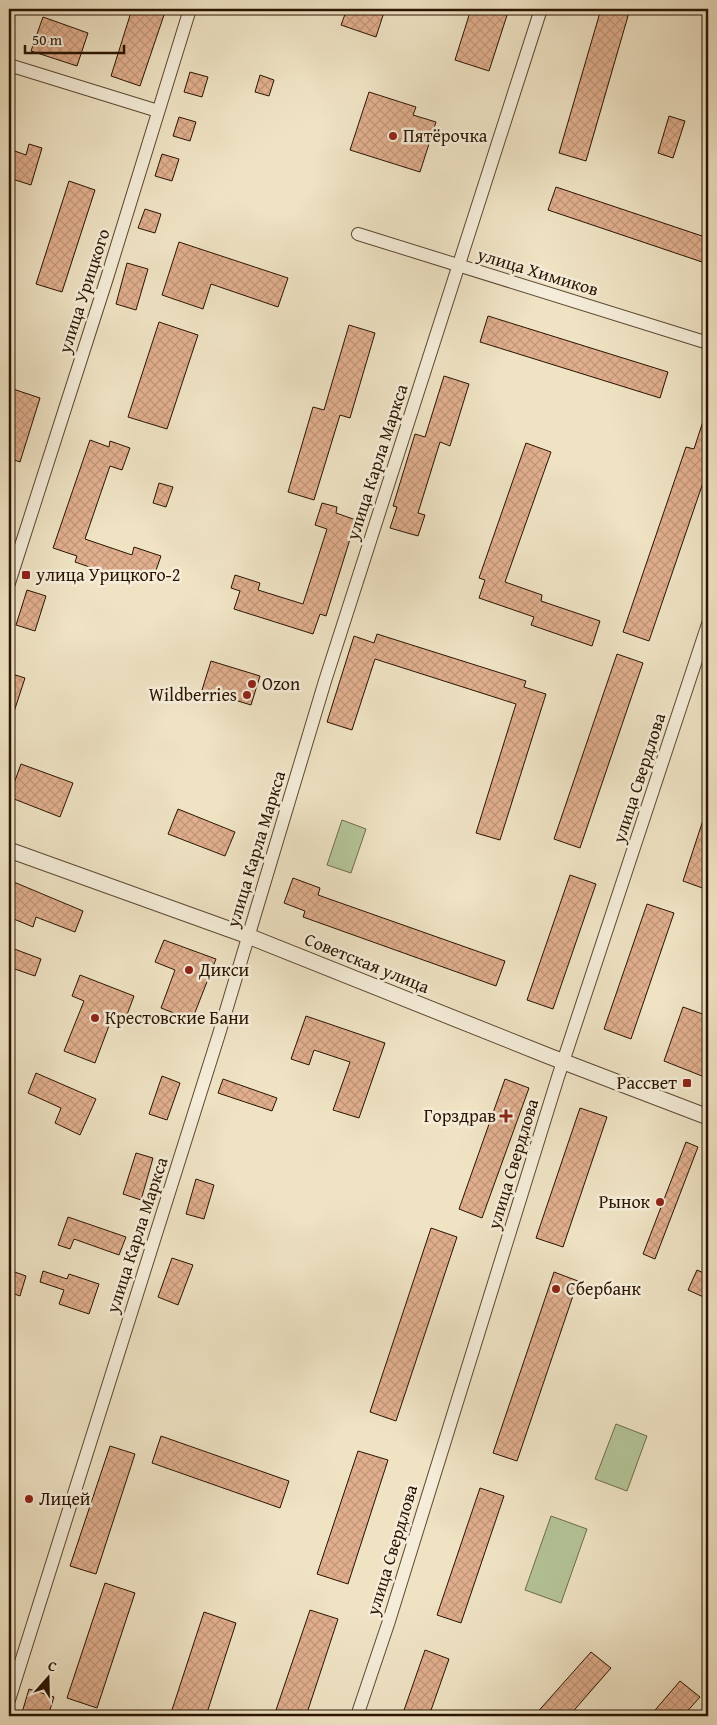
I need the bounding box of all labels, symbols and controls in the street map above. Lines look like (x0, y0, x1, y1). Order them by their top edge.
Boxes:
scale bar (25, 22, 124, 54)
text: 50 m (32, 29, 63, 50)
place label: Пятёрочка (403, 122, 488, 149)
marker: Пятёрочка (387, 130, 399, 142)
street label: улица Урицкого (50, 225, 116, 358)
street label: улица Химиков (473, 240, 602, 303)
street label: улица Карла Маркса (338, 380, 415, 544)
place label: улица Урицкого-2 (35, 561, 180, 588)
marker: улица Урицкого-2 (20, 569, 32, 581)
place label: Ozon (262, 670, 300, 697)
marker: Ozon (246, 678, 258, 690)
place label: Wildberries (149, 681, 237, 708)
marker: Wildberries (241, 689, 253, 701)
street label: улица Свердлова (604, 709, 672, 847)
street label: улица Карла Маркса (219, 767, 292, 932)
street label: Советская улица (301, 925, 434, 1000)
place label: Дикси (198, 956, 250, 983)
marker: Дикси (183, 964, 195, 976)
place label: Крестовские Бани (105, 1004, 250, 1031)
marker: Крестовские Бани (89, 1012, 101, 1024)
place label: Рассвет (617, 1069, 677, 1096)
marker: Рассвет (681, 1077, 693, 1089)
street label: улица Свердлова (480, 1095, 545, 1234)
place label: Горздрав (424, 1102, 496, 1129)
marker: Горздрав (500, 1110, 512, 1122)
street label: улица Карла Маркса (98, 1153, 175, 1317)
place label: Рынок (599, 1188, 651, 1215)
marker: Рынок (654, 1196, 666, 1208)
place label: Сбербанк (566, 1275, 641, 1302)
marker: Сбербанк (550, 1283, 562, 1295)
street label: улица Свердлова (359, 1481, 424, 1620)
place label: Лицей (39, 1485, 91, 1512)
marker: Лицей (23, 1493, 35, 1505)
north arrow (22, 1652, 72, 1702)
text: С (45, 1655, 60, 1677)

